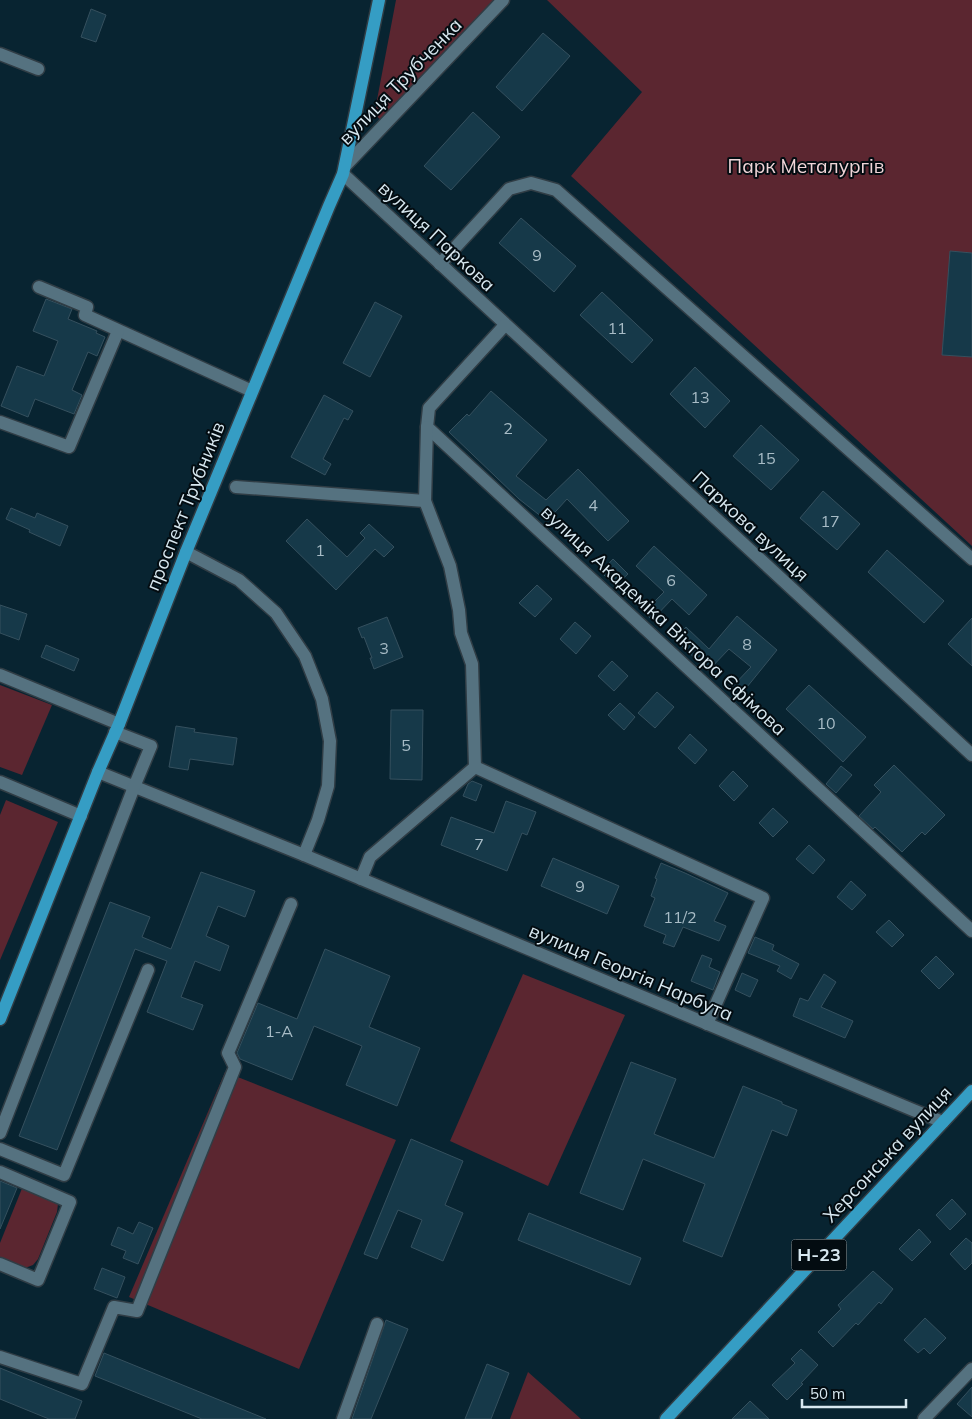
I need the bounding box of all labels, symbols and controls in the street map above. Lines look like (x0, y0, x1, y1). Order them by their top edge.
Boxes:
street label: вулиця Трубченка (333, 13, 467, 149)
park label: Парк Металургів (728, 154, 884, 178)
street label: вулиця Паркова (374, 176, 500, 296)
house number: 9 (532, 245, 542, 265)
house number: 11 (607, 318, 627, 338)
house number: 13 (690, 387, 710, 407)
street label: проспект Трубників (140, 418, 230, 594)
house number: 2 (503, 418, 513, 438)
house number: 15 (756, 448, 776, 468)
street label: Паркова вулиця (688, 466, 814, 586)
house number: 4 (588, 495, 598, 515)
street label: вулиця Академіка Віктора Єфімова (536, 500, 792, 740)
house number: 17 (820, 511, 840, 531)
house number: 1 (315, 540, 325, 560)
house number: 6 (666, 570, 676, 590)
house number: 8 (742, 634, 752, 654)
house number: 3 (379, 638, 389, 658)
house number: 10 (816, 713, 836, 733)
house number: 5 (401, 735, 411, 755)
house number: 7 (474, 834, 484, 854)
house number: 9 (575, 876, 585, 896)
house number: 11/2 (663, 907, 697, 927)
street label: вулиця Георгія Нарбута (526, 918, 736, 1026)
house number: 1-А (265, 1021, 293, 1041)
street label: Херсонська вулиця (818, 1081, 956, 1227)
road number: Н-23 (792, 1240, 846, 1270)
scale bar (802, 1376, 906, 1408)
text: 50 m (810, 1384, 845, 1403)

